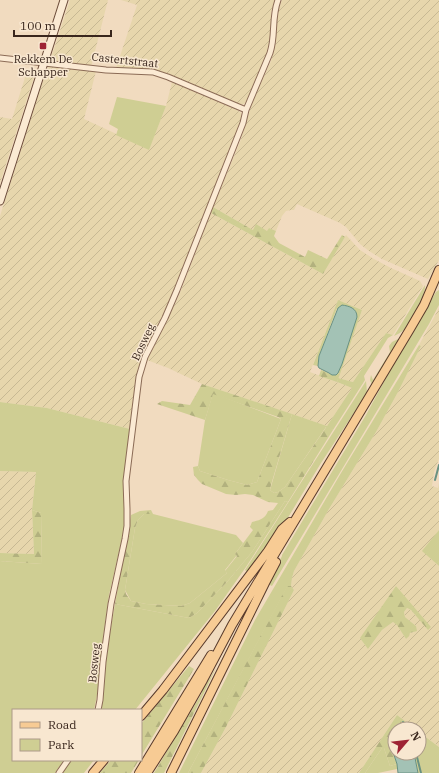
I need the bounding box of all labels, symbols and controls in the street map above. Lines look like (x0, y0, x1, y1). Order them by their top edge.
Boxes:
scale bar (14, 12, 111, 38)
text: 100 m (20, 18, 56, 33)
marker: Rekkem De Schapper (38, 41, 48, 51)
street label: Castertstraat (91, 50, 159, 70)
place label: Rekkem De Schapper (14, 52, 72, 79)
street label: Bosweg (128, 321, 158, 363)
street label: Bosweg (85, 643, 103, 683)
legend (12, 709, 142, 761)
text: Road (48, 717, 77, 732)
north arrow (387, 721, 427, 761)
text: N (408, 729, 424, 744)
text: Park (48, 737, 74, 752)

